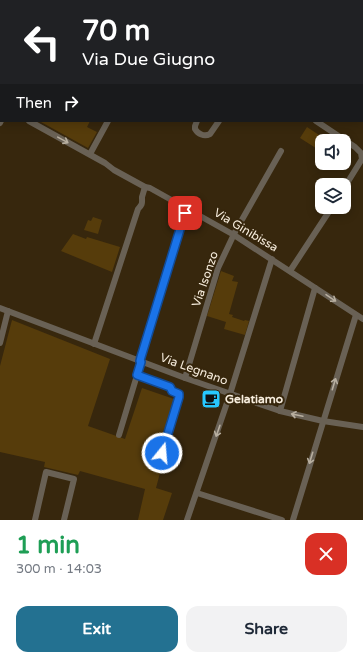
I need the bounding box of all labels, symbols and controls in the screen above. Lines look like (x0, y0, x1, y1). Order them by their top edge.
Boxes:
text: 70 m (82, 14, 150, 48)
icon: left (16, 16, 68, 68)
text: Via Due Giugno (82, 48, 215, 70)
icon: right (60, 92, 82, 114)
text: Then (16, 94, 52, 112)
map controls (315, 134, 351, 214)
button: sound (315, 134, 351, 170)
one-way arrow (57, 136, 69, 144)
button: layers (315, 178, 351, 214)
pin (168, 196, 202, 230)
icon: arrive (174, 202, 196, 224)
street label: Via Ginibissa (211, 205, 281, 255)
street label: Via Isonzo (189, 249, 221, 309)
one-way arrow (326, 294, 337, 303)
street label: Via Legnano (158, 350, 230, 388)
one-way arrow (331, 377, 338, 390)
cafe icon: Gelatiamo (200, 388, 222, 410)
place label: Gelatiamo (225, 392, 283, 406)
one-way arrow (291, 411, 304, 419)
one-way arrow (213, 425, 221, 437)
position arrow (141, 432, 183, 474)
one-way arrow (307, 451, 314, 464)
text: 1 min (16, 531, 80, 560)
button: close (305, 533, 347, 575)
text: 300 m · 14:03 (16, 561, 102, 577)
button: Exit (16, 606, 178, 652)
button: Share (186, 606, 347, 652)

